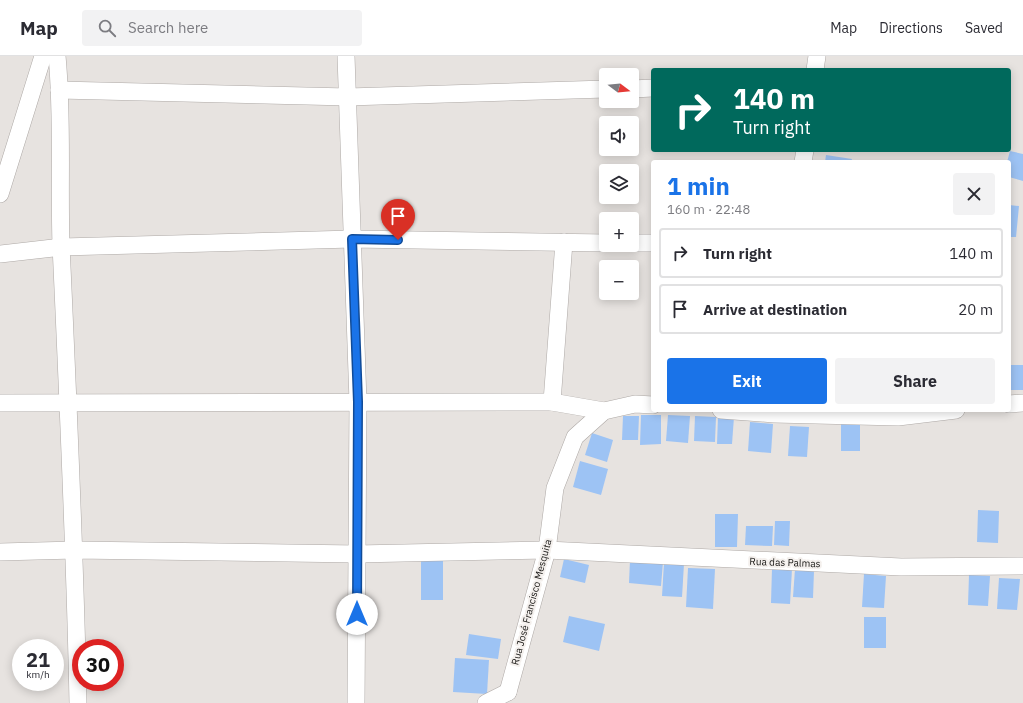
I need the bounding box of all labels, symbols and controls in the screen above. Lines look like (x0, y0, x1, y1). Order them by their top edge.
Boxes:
search box (82, 10, 362, 46)
text: Map (20, 16, 58, 40)
icon: search (96, 17, 118, 39)
text: Search here (128, 18, 208, 37)
text: Map (830, 19, 857, 37)
text: Directions (879, 19, 943, 37)
text: Saved (965, 19, 1003, 37)
north arrow (599, 68, 639, 108)
map controls (599, 68, 639, 300)
text: 140 m (733, 80, 815, 117)
icon: right (667, 84, 719, 136)
button: sound (599, 116, 639, 156)
text: Turn right (733, 116, 811, 139)
button: layers (599, 164, 639, 204)
text: 1 min (667, 170, 730, 202)
button: close (953, 173, 995, 215)
pin (381, 199, 415, 240)
text: 160 m · 22:48 (667, 201, 750, 218)
icon: arrive (387, 205, 409, 227)
button: + (599, 212, 639, 252)
icon: right (669, 242, 691, 264)
text: Turn right (703, 244, 772, 263)
text: 140 m (949, 244, 993, 263)
button: − (599, 260, 639, 300)
icon: arrive (669, 298, 691, 320)
text: Arrive at destination (703, 300, 847, 319)
text: 20 m (958, 300, 993, 319)
button: Exit (667, 358, 827, 404)
button: Share (835, 358, 995, 404)
street label: Rua José Francisco Mesquita (508, 537, 555, 667)
street label: Rua das Palmas (749, 555, 821, 570)
position arrow (336, 593, 378, 635)
speed limit sign: 30 (72, 639, 124, 691)
text: 21 (26, 646, 50, 673)
text: km/h (26, 668, 50, 681)

